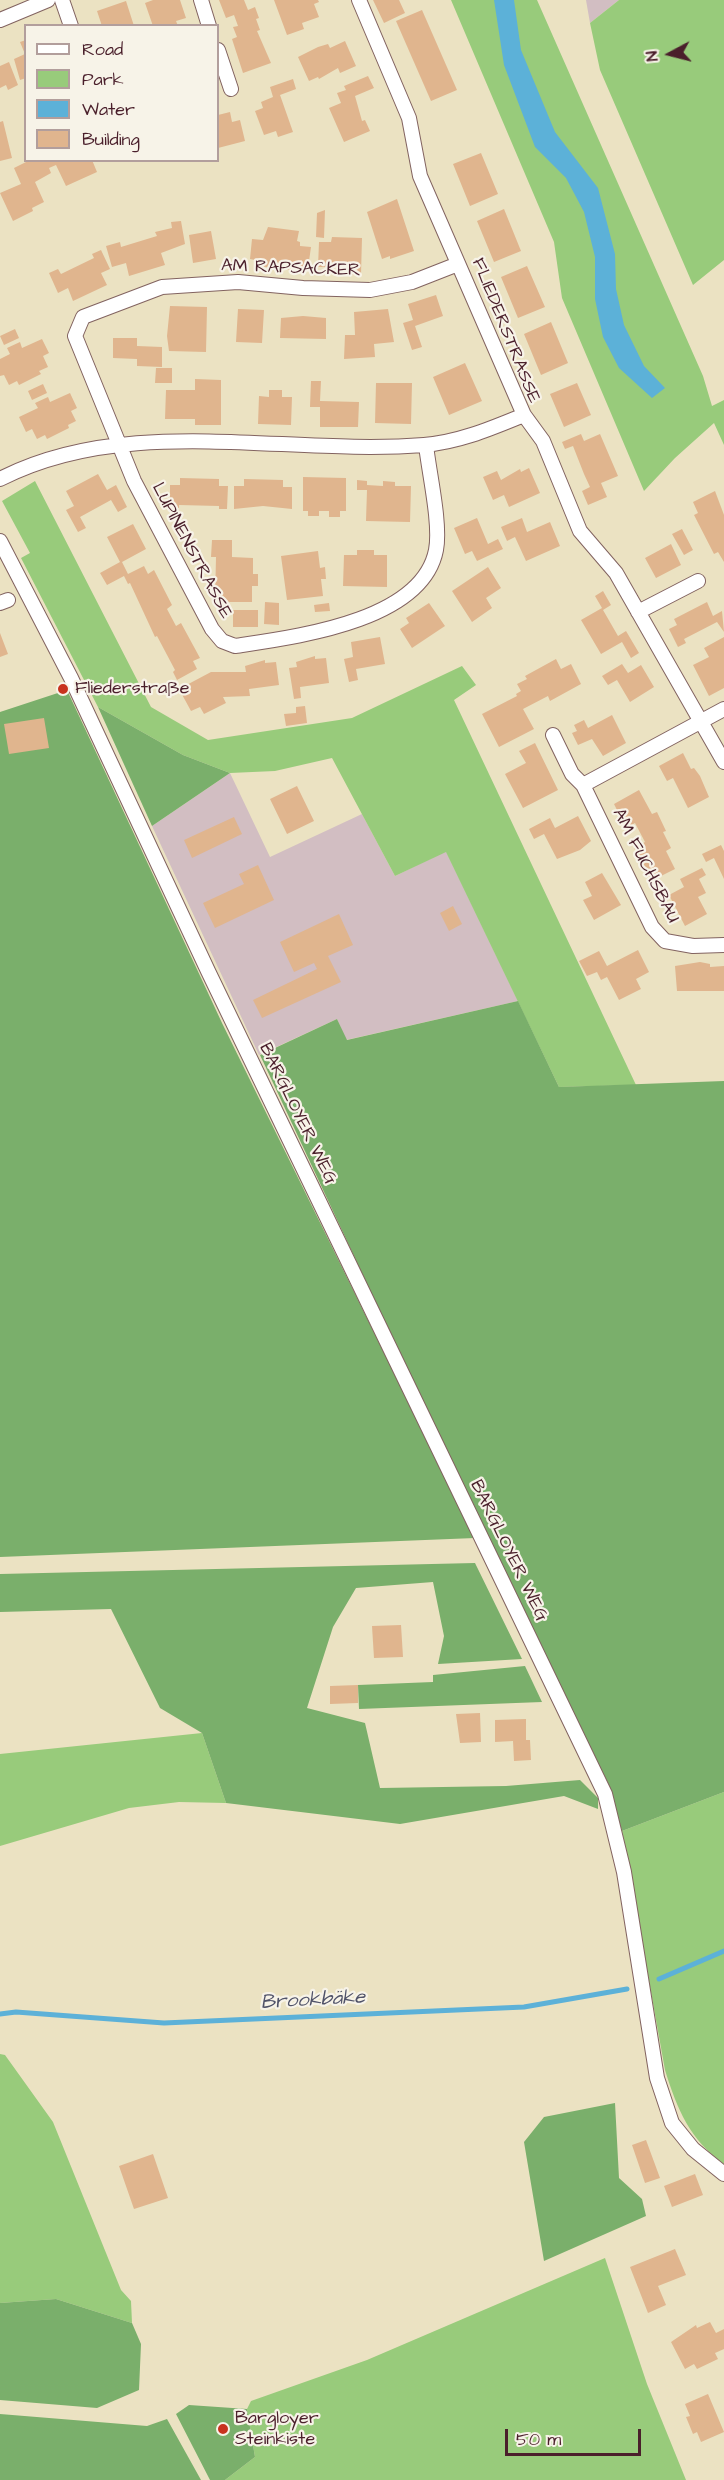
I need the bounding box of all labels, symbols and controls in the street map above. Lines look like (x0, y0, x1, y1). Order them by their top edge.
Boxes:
legend (24, 24, 219, 162)
north arrow (640, 24, 700, 84)
text: Road (82, 37, 123, 62)
text: N (641, 50, 664, 63)
text: Park (82, 67, 124, 92)
text: Water (82, 97, 135, 122)
text: Building (82, 127, 140, 152)
street label: FLIEDERSTRASSE (466, 255, 544, 407)
street label: AM RAPSACKER (221, 256, 361, 282)
street label: LUPINENSTRASSE (146, 479, 236, 623)
place label: Fliederstraße (75, 678, 190, 700)
marker: Fliederstraße (56, 682, 70, 696)
street label: AM FUCHSBAU (607, 805, 683, 927)
street label: BARGLOYER WEG (253, 1040, 341, 1188)
street label: BARGLOYER WEG (464, 1477, 552, 1625)
water label: Brookbäke (260, 1986, 366, 2016)
place label: Bargloyer Steinkiste (235, 2408, 319, 2450)
scale bar (508, 2417, 644, 2455)
marker: Bargloyer Steinkiste (216, 2422, 230, 2436)
text: 50 m (516, 2427, 561, 2452)

